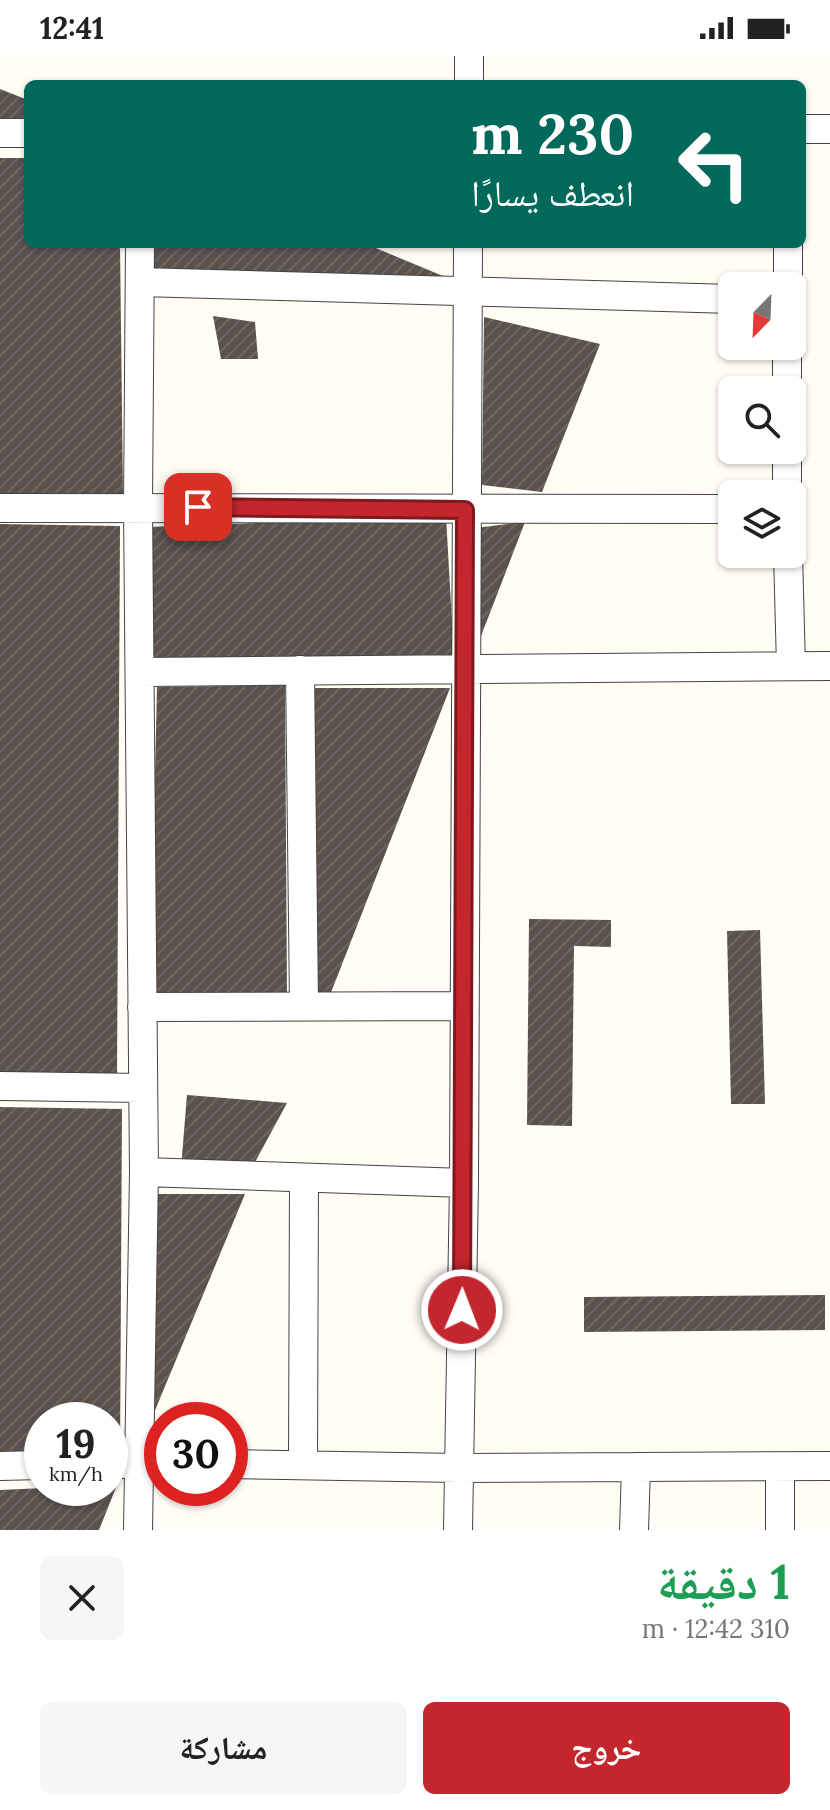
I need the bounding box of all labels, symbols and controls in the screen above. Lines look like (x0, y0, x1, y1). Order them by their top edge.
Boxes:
text: 12:41 (40, 9, 104, 47)
text: 230 m (471, 98, 634, 169)
icon: left (662, 112, 766, 216)
text: انعطف يسارًا (471, 170, 634, 216)
north arrow (718, 272, 806, 360)
map controls (718, 272, 806, 568)
button: search (718, 376, 806, 464)
pin (164, 473, 232, 541)
button: layers (718, 480, 806, 568)
icon: arrive (176, 485, 220, 529)
position arrow (420, 1268, 504, 1352)
speed limit sign: 30 (144, 1402, 248, 1506)
text: 19 (56, 1418, 96, 1469)
text: km/h (49, 1461, 103, 1486)
text: 1 دقيقة (657, 1551, 790, 1612)
button: close (40, 1556, 124, 1640)
text: 310 m · 12:42 (642, 1612, 790, 1645)
button: مشاركة (40, 1702, 407, 1794)
button: خروج (423, 1702, 790, 1794)

